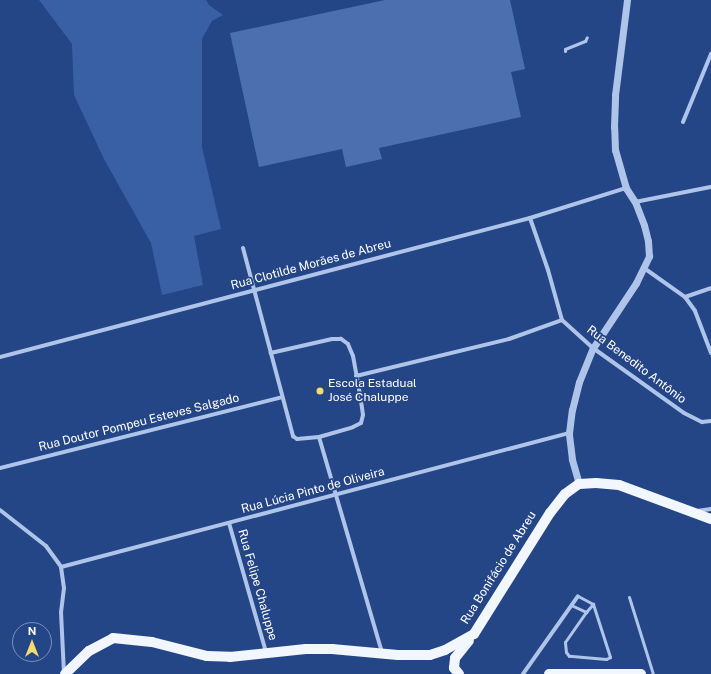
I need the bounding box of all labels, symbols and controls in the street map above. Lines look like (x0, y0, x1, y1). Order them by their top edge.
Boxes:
street label: Rua Clotilde Morães de Abreu (229, 237, 393, 293)
street label: Rua Benedito Antônio (583, 323, 689, 407)
place label: Escola Estadual José Chaluppe (328, 377, 417, 405)
marker: Escola Estadual José Chaluppe (315, 386, 325, 396)
street label: Rua Doutor Pompeu Esteves Salgado (37, 391, 241, 455)
street label: Rua Lúcia Pinto de Oliveira (240, 465, 386, 517)
street label: Rua Bonifácio de Abreu (458, 509, 540, 627)
street label: Rua Felipe Chaluppe (234, 528, 280, 642)
north arrow (12, 622, 52, 662)
text: N (28, 625, 36, 637)

